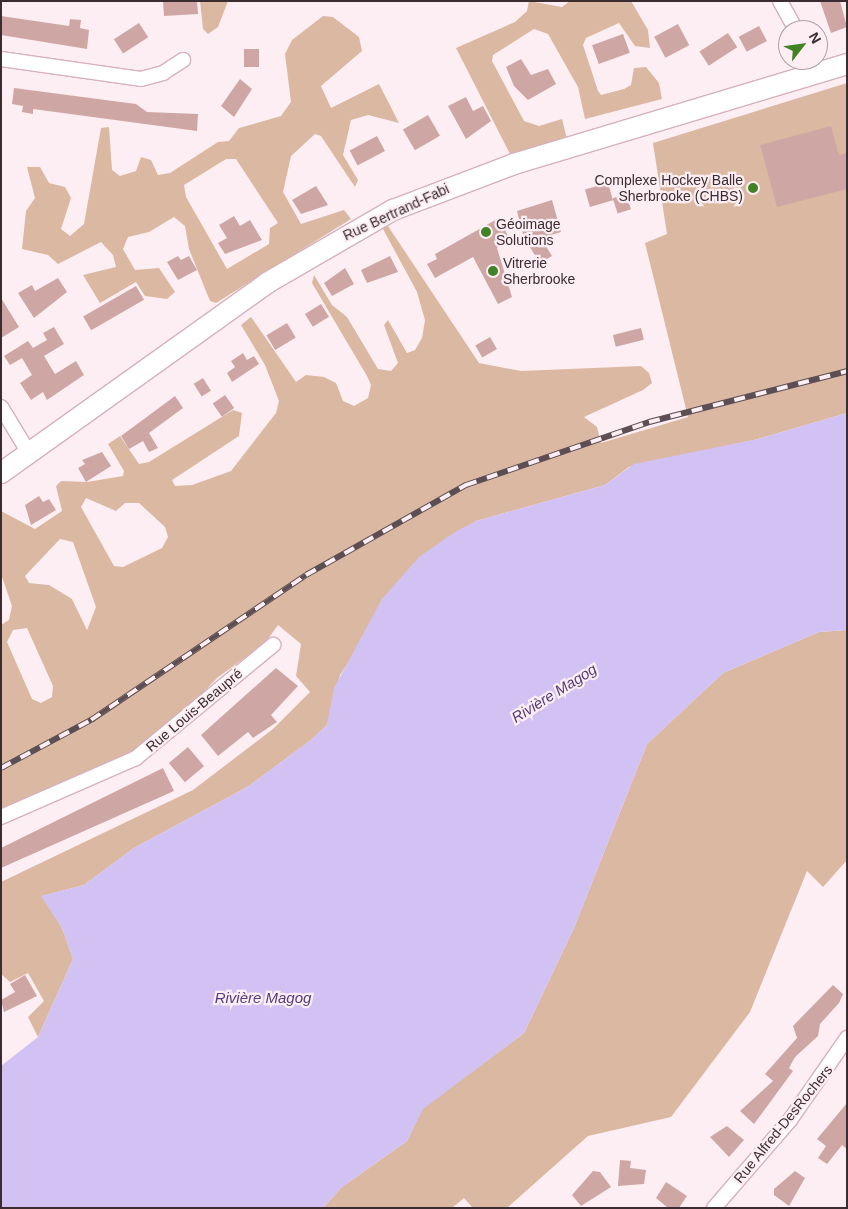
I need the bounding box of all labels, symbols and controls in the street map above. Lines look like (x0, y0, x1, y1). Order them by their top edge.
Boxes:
north arrow (778, 20, 828, 70)
text: N (806, 30, 825, 46)
place label: Complexe Hockey Balle Sherbrooke (CHBS) (594, 172, 743, 204)
street label: Rue Bertrand-Fabi (340, 180, 452, 244)
marker: Complexe Hockey Balle Sherbrooke (CHBS) (747, 182, 759, 194)
place label: Géoimage Solutions (496, 216, 561, 248)
marker: Géoimage Solutions (480, 226, 492, 238)
place label: Vitrerie Sherbrooke (503, 255, 575, 288)
marker: Vitrerie Sherbrooke (487, 265, 499, 277)
water label: Rivière Magog (508, 660, 600, 726)
street label: Rue Louis-Beaupré (142, 665, 246, 755)
water label: Rivière Magog (215, 989, 311, 1007)
street label: Rue Alfred-DesRochers (730, 1061, 836, 1187)

